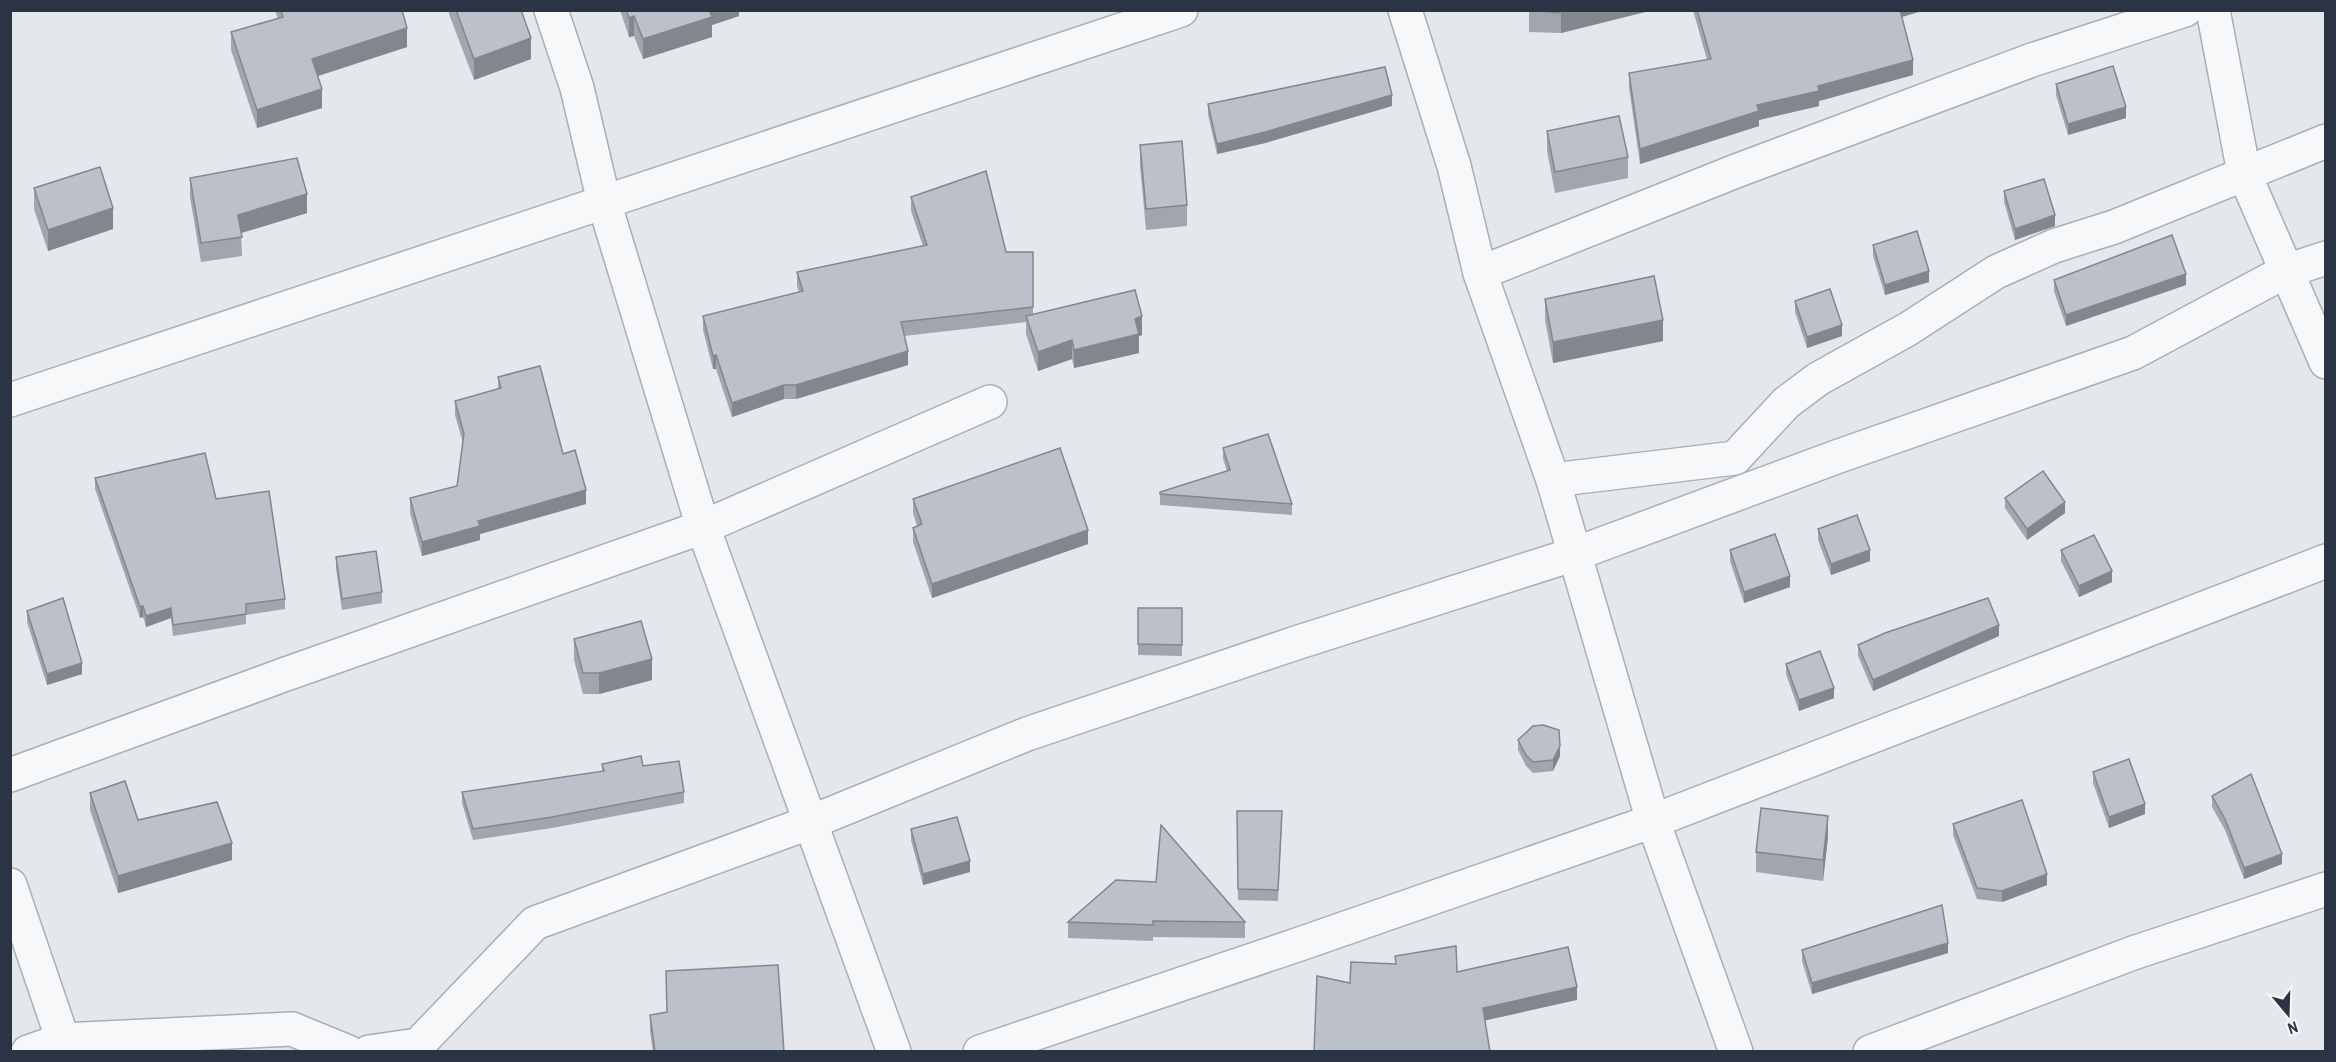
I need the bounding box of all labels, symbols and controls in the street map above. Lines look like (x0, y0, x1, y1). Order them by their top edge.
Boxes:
north arrow (2258, 984, 2318, 1044)
text: N (2285, 1016, 2301, 1040)

